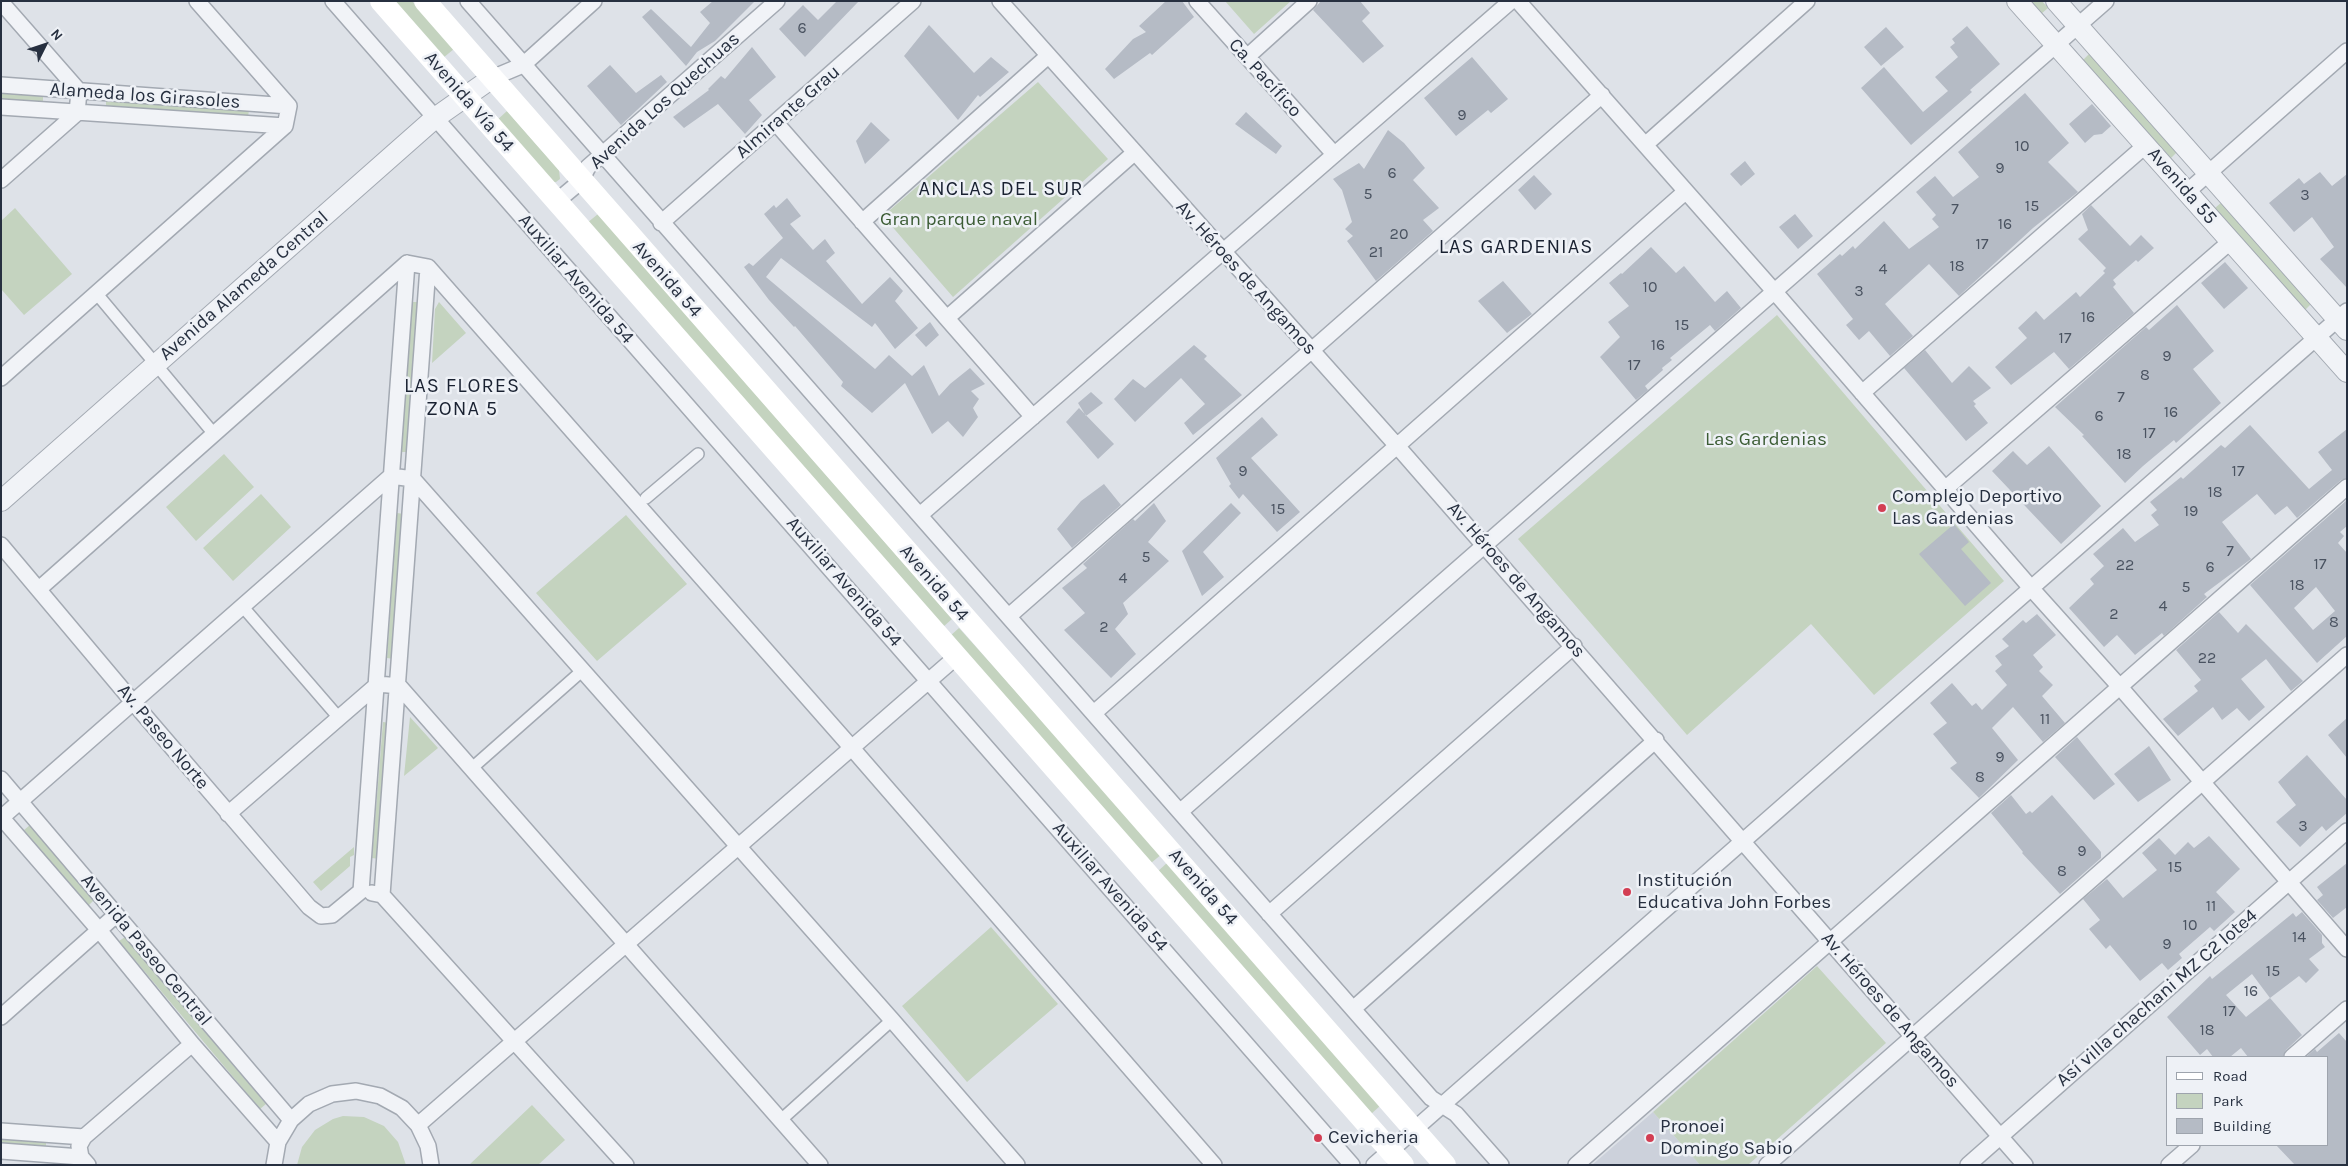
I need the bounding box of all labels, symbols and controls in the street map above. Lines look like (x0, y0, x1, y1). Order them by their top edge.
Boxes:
house number: 6 (797, 18, 807, 38)
north arrow (20, 20, 70, 70)
text: N (47, 25, 66, 44)
street label: Avenida Los Quechuas (585, 28, 745, 174)
street label: Ca. Pacífico (1223, 34, 1307, 122)
street label: Avenida Vía 54 (419, 47, 519, 157)
street label: Almirante Grau (731, 60, 845, 164)
street label: Alameda los Girasoles (49, 78, 241, 114)
house number: 9 (1457, 105, 1467, 125)
house number: 10 (2015, 136, 2029, 156)
street label: Avenida 55 (2142, 143, 2222, 229)
house number: 9 (1995, 158, 2005, 178)
house number: 6 (1387, 163, 1397, 183)
district label: ANCLAS DEL SUR (917, 177, 1085, 201)
house number: 5 (1363, 184, 1373, 204)
house number: 3 (2300, 185, 2310, 205)
street label: Av. Héroes de Angamos (1171, 196, 1321, 360)
house number: 15 (2025, 196, 2039, 216)
house number: 7 (1951, 199, 1959, 219)
street label: Avenida Alameda Central (155, 206, 333, 366)
street label: Auxiliar Avenida 54 (513, 209, 639, 349)
park label: Gran parque naval (880, 209, 1038, 231)
house number: 16 (1998, 214, 2012, 234)
house number: 20 (1390, 224, 1408, 244)
house number: 17 (1976, 234, 1988, 254)
district label: LAS GARDENIAS (1437, 235, 1595, 259)
street label: Avenida 54 (627, 236, 707, 322)
house number: 21 (1369, 242, 1383, 262)
house number: 18 (1949, 256, 1965, 276)
house number: 4 (1879, 259, 1887, 279)
house number: 10 (1643, 277, 1657, 297)
house number: 3 (1854, 281, 1864, 301)
house number: 16 (2081, 307, 2095, 327)
house number: 15 (1675, 315, 1689, 335)
house number: 17 (2059, 328, 2071, 348)
house number: 16 (1651, 335, 1665, 355)
house number: 9 (2162, 346, 2172, 366)
house number: 17 (1628, 355, 1640, 375)
house number: 8 (2140, 365, 2150, 385)
district label: LAS FLORES ZONA 5 (403, 374, 521, 421)
house number: 7 (2117, 387, 2125, 407)
house number: 16 (2164, 402, 2178, 422)
house number: 6 (2094, 406, 2104, 426)
house number: 17 (2143, 423, 2155, 443)
park label: Las Gardenias (1705, 429, 1827, 451)
house number: 18 (2116, 444, 2132, 464)
house number: 9 (1238, 461, 1248, 481)
house number: 17 (2232, 461, 2244, 481)
house number: 18 (2207, 482, 2223, 502)
place label: Complejo Deportivo Las Gardenias (1892, 486, 2062, 530)
street label: Av. Héroes de Angamos (1442, 497, 1590, 663)
house number: 15 (1271, 499, 1285, 519)
house number: 19 (2184, 501, 2198, 521)
marker: Complejo Deportivo Las Gardenias (1876, 502, 1888, 514)
street label: Auxiliar Avenida 54 (781, 512, 907, 652)
street label: Avenida 54 (894, 540, 974, 626)
house number: 7 (2226, 541, 2234, 561)
house number: 5 (1141, 547, 1151, 567)
house number: 17 (2314, 554, 2326, 574)
house number: 22 (2116, 555, 2134, 575)
house number: 6 (2205, 557, 2215, 577)
house number: 4 (1119, 568, 1127, 588)
house number: 18 (2289, 575, 2305, 595)
house number: 5 (2181, 577, 2191, 597)
house number: 4 (2159, 596, 2167, 616)
house number: 2 (2109, 604, 2119, 624)
house number: 8 (2329, 612, 2339, 632)
house number: 2 (1099, 617, 1109, 637)
house number: 22 (2198, 648, 2216, 668)
street label: Av. Paseo Norte (112, 680, 214, 794)
house number: 11 (2040, 709, 2050, 729)
house number: 9 (1995, 747, 2005, 767)
house number: 8 (1975, 767, 1985, 787)
house number: 3 (2298, 816, 2308, 836)
street label: Auxiliar Avenida 54 (1047, 817, 1173, 957)
house number: 9 (2077, 841, 2087, 861)
street label: Avenida 54 (1163, 844, 1243, 930)
house number: 15 (2168, 857, 2182, 877)
house number: 8 (2057, 861, 2067, 881)
street label: Avenida Paseo Central (76, 869, 216, 1031)
place label: Institución Educativa John Forbes (1637, 870, 1831, 914)
marker: Institución Educativa John Forbes (1621, 886, 1633, 898)
house number: 11 (2206, 896, 2216, 916)
street label: Así villa chachani MZ C2 lote4 (2052, 904, 2262, 1092)
house number: 10 (2183, 915, 2197, 935)
street label: Av. Héroes de Angamos (1816, 927, 1964, 1093)
house number: 14 (2292, 927, 2306, 947)
house number: 9 (2162, 934, 2172, 954)
house number: 15 (2266, 961, 2280, 981)
house number: 16 (2244, 981, 2258, 1001)
house number: 17 (2223, 1001, 2235, 1021)
house number: 18 (2199, 1020, 2215, 1040)
legend (2166, 1056, 2328, 1146)
text: Road (2213, 1067, 2248, 1085)
text: Park (2213, 1092, 2243, 1110)
place label: Pronoei Domingo Sabio (1660, 1116, 1793, 1160)
text: Building (2213, 1117, 2271, 1135)
place label: Cevicheria (1328, 1127, 1419, 1149)
marker: Cevicheria (1312, 1132, 1324, 1144)
marker: Pronoei Domingo Sabio (1644, 1132, 1656, 1144)

